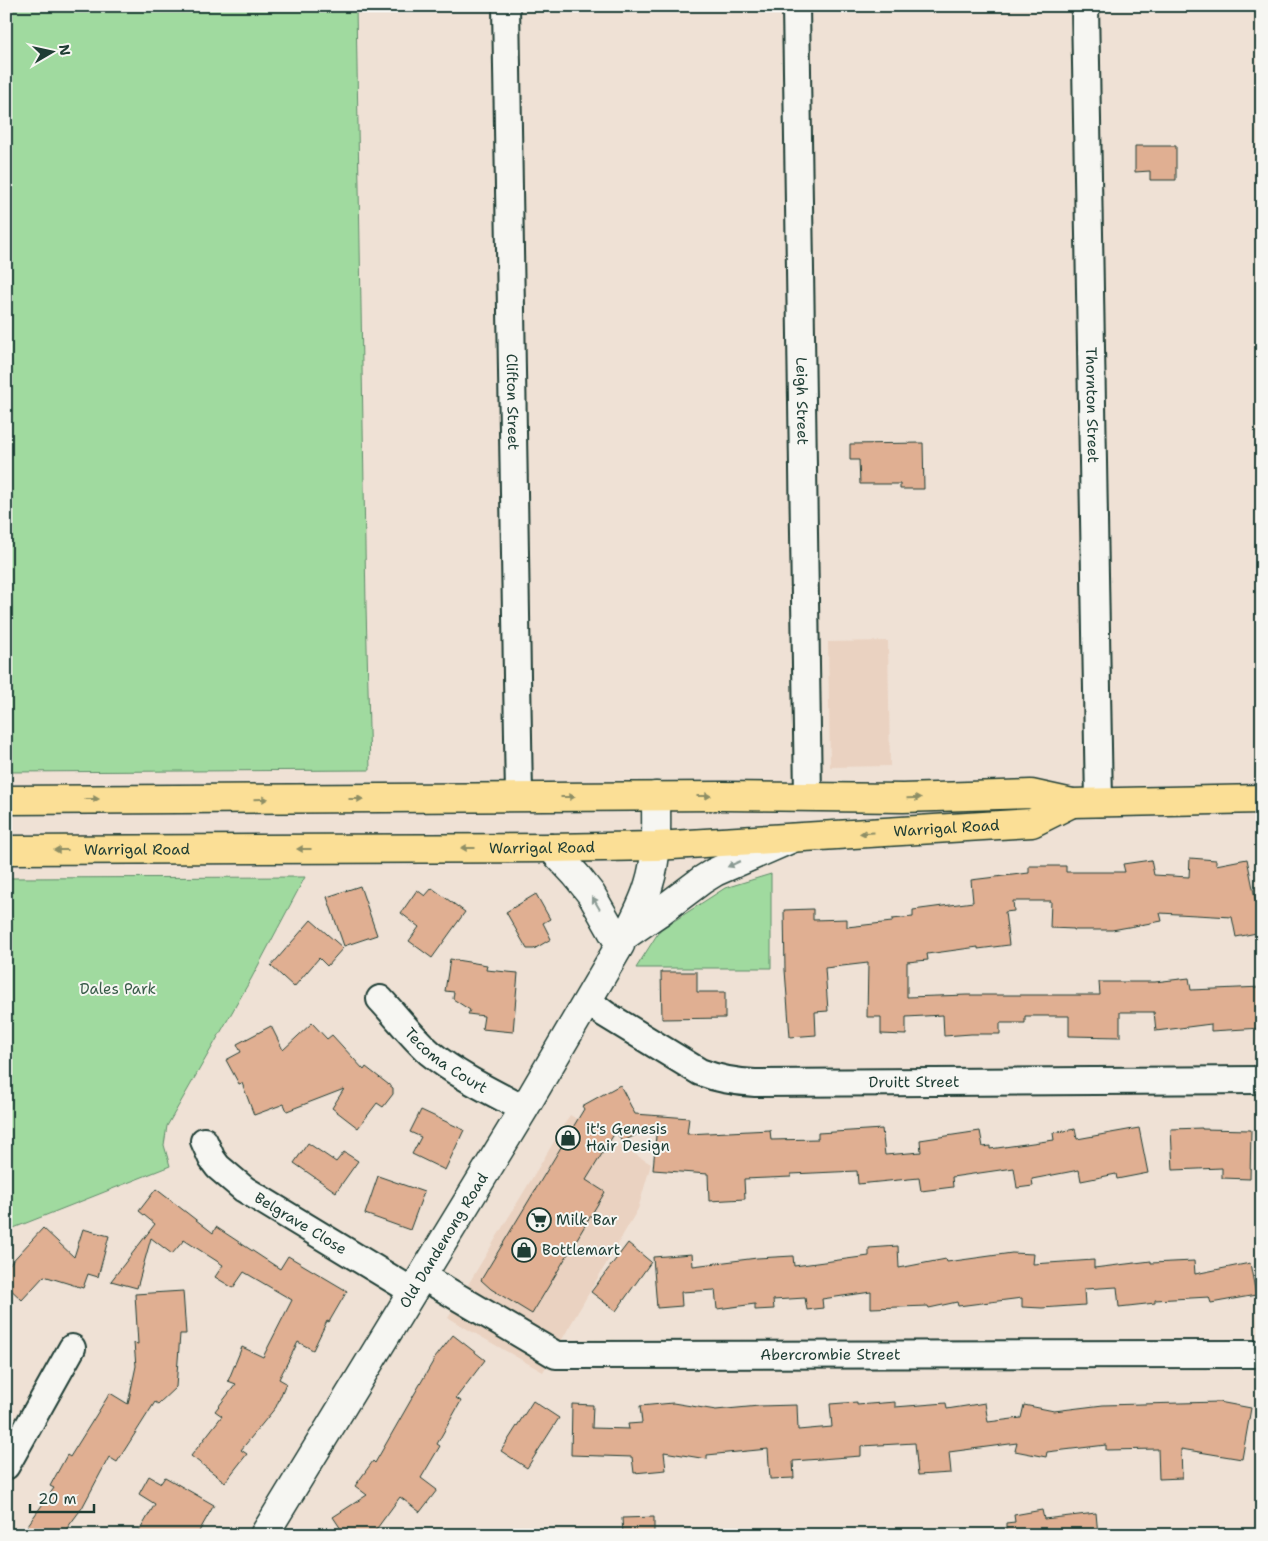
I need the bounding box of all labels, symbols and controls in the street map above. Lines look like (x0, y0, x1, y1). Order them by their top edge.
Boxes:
north arrow (28, 28, 78, 78)
text: N (55, 43, 75, 57)
street label: Thornton Street (1081, 347, 1103, 463)
street label: Clifton Street (502, 354, 523, 450)
street label: Leigh Street (791, 357, 813, 445)
one-way arrow (697, 792, 713, 800)
one-way arrow (560, 793, 576, 801)
one-way arrow (906, 794, 922, 802)
one-way arrow (84, 795, 100, 803)
one-way arrow (253, 795, 269, 803)
one-way arrow (348, 795, 364, 803)
street label: Warrigal Road (893, 815, 1000, 841)
one-way arrow (859, 830, 875, 838)
street label: Warrigal Road (489, 837, 596, 858)
street label: Warrigal Road (84, 839, 191, 860)
one-way arrow (459, 844, 475, 852)
one-way arrow (296, 845, 312, 853)
one-way arrow (53, 846, 69, 854)
one-way arrow (727, 861, 741, 869)
one-way arrow (592, 896, 600, 911)
park label: Dales Park (80, 979, 156, 999)
street label: Tecoma Court (400, 1023, 491, 1098)
street label: Druitt Street (868, 1072, 960, 1092)
place label: it's Genesis Hair Design (586, 1119, 670, 1156)
shop icon: it's Genesis Hair Design (555, 1125, 581, 1151)
street label: Old Dandenong Road (395, 1169, 493, 1312)
street label: Belgrave Close (251, 1188, 351, 1259)
supermarket icon: Milk Bar (526, 1207, 552, 1233)
place label: Milk Bar (556, 1210, 618, 1230)
shop icon: Bottlemart (511, 1237, 537, 1263)
place label: Bottlemart (542, 1240, 620, 1260)
street label: Abercrombie Street (760, 1345, 901, 1365)
scale bar (30, 1481, 94, 1513)
text: 20 m (38, 1489, 77, 1509)

